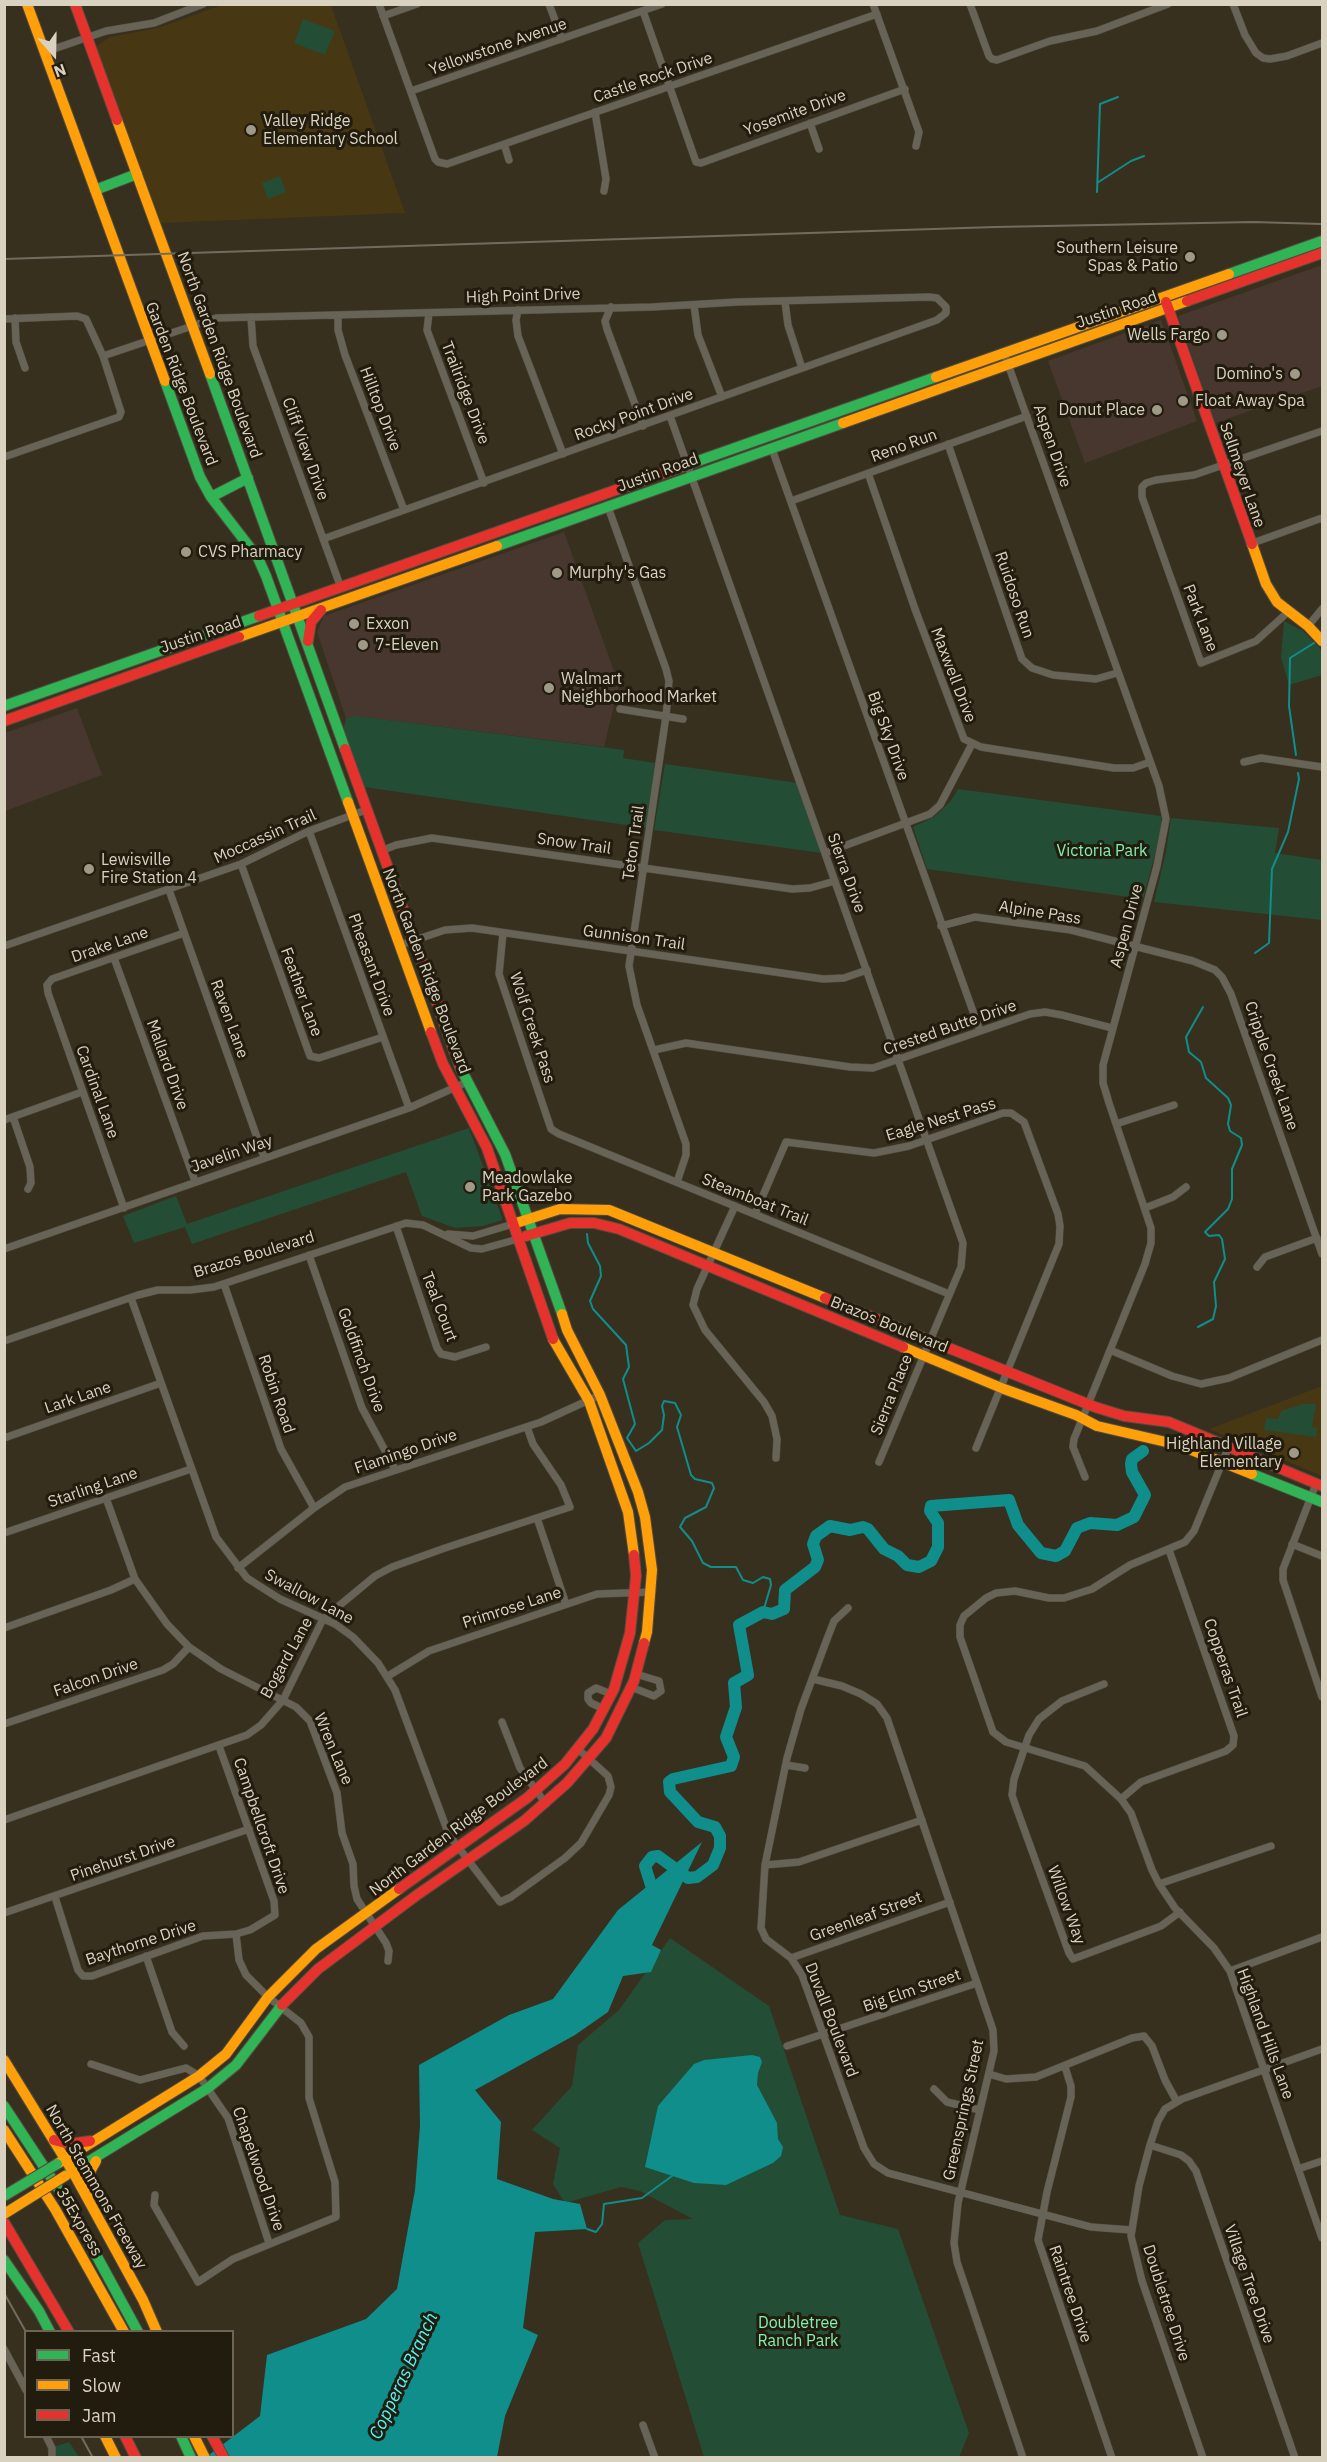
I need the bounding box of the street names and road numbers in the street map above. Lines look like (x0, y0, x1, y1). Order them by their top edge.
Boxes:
street label: Yellowstone Avenue (427, 14, 569, 80)
street label: Castle Rock Drive (591, 49, 715, 107)
street label: Yosemite Drive (741, 86, 849, 140)
street label: North Garden Ridge Boulevard (173, 249, 265, 461)
street label: High Point Drive (465, 284, 581, 308)
street label: Justin Road (1074, 287, 1160, 333)
street label: Garden Ridge Boulevard (141, 300, 221, 468)
street label: Trailridge Drive (437, 339, 493, 447)
street label: Hilltop Drive (355, 364, 405, 454)
street label: Rocky Point Drive (572, 385, 696, 445)
street label: Cliff View Drive (277, 395, 333, 503)
street label: Aspen Drive (1029, 402, 1075, 490)
street label: Sellmeyer Lane (1215, 420, 1269, 530)
street label: Reno Run (868, 425, 940, 467)
street label: Justin Road (615, 450, 701, 496)
street label: Ruidoso Run (990, 549, 1038, 641)
street label: Park Lane (1178, 582, 1222, 654)
street label: Justin Road (158, 612, 244, 658)
street label: Maxwell Drive (926, 625, 980, 725)
street label: Big Sky Drive (863, 689, 913, 783)
street label: Teton Trail (619, 804, 649, 882)
street label: Moccassin Trail (211, 806, 319, 868)
street label: Snow Trail (536, 829, 612, 859)
street label: Sierra Drive (823, 831, 869, 915)
street label: North Garden Ridge Boulevard (378, 866, 474, 1076)
street label: Aspen Drive (1107, 882, 1147, 970)
street label: Alpine Pass (997, 897, 1083, 929)
street label: Pheasant Drive (343, 911, 399, 1019)
street label: Gunnison Trail (582, 921, 686, 955)
street label: Drake Lane (69, 923, 151, 967)
street label: Feather Lane (276, 945, 326, 1039)
street label: Wolf Creek Pass (505, 970, 559, 1086)
street label: Raven Lane (206, 977, 252, 1061)
street label: Crested Butte Drive (881, 996, 1019, 1060)
street label: Cripple Creek Lane (1240, 999, 1302, 1133)
street label: Mallard Drive (142, 1017, 192, 1113)
street label: Cardinal Lane (71, 1043, 123, 1141)
street label: Eagle Nest Pass (884, 1094, 998, 1146)
street label: Javelin Way (189, 1131, 275, 1177)
street label: Steamboat Trail (699, 1170, 811, 1230)
street label: Brazos Boulevard (191, 1227, 317, 1283)
street label: Teal Court (417, 1269, 461, 1345)
street label: Brazos Boulevard (827, 1293, 951, 1357)
street label: Goldfinch Drive (333, 1305, 389, 1415)
street label: Robin Road (254, 1352, 298, 1436)
street label: Sierra Place (867, 1352, 917, 1438)
street label: Lark Lane (42, 1378, 114, 1418)
street label: Flamingo Drive (352, 1425, 460, 1479)
street label: Starling Lane (46, 1464, 140, 1512)
street label: Swallow Lane (261, 1566, 357, 1628)
street label: Primrose Lane (460, 1583, 564, 1633)
street label: Bogard Lane (257, 1614, 317, 1702)
street label: Copperas Trail (1199, 1616, 1251, 1720)
street label: Falcon Drive (51, 1655, 141, 1701)
street label: Wren Lane (309, 1710, 357, 1788)
street label: North Garden Ridge Boulevard (366, 1754, 552, 1900)
street label: Campbellcroft Drive (229, 1755, 293, 1897)
street label: Pinehurst Drive (68, 1832, 178, 1886)
street label: Willow Way (1043, 1863, 1089, 1947)
street label: Greenleaf Street (807, 1888, 925, 1946)
street label: Baythorne Drive (83, 1916, 199, 1970)
street label: Duvall Boulevard (800, 1960, 862, 2080)
street label: Big Elm Street (861, 1965, 963, 2017)
street label: Highland Hills Lane (1232, 1966, 1298, 2102)
street label: Greensprings Street (940, 2038, 988, 2182)
street label: North Stemmons Freeway (41, 2102, 151, 2272)
street label: Chapelwood Drive (228, 2104, 288, 2234)
street label: 35Express (52, 2184, 106, 2260)
street label: Village Tree Drive (1220, 2222, 1278, 2346)
street label: Doubletree Drive (1138, 2242, 1194, 2364)
street label: Raintree Drive (1044, 2243, 1096, 2345)

